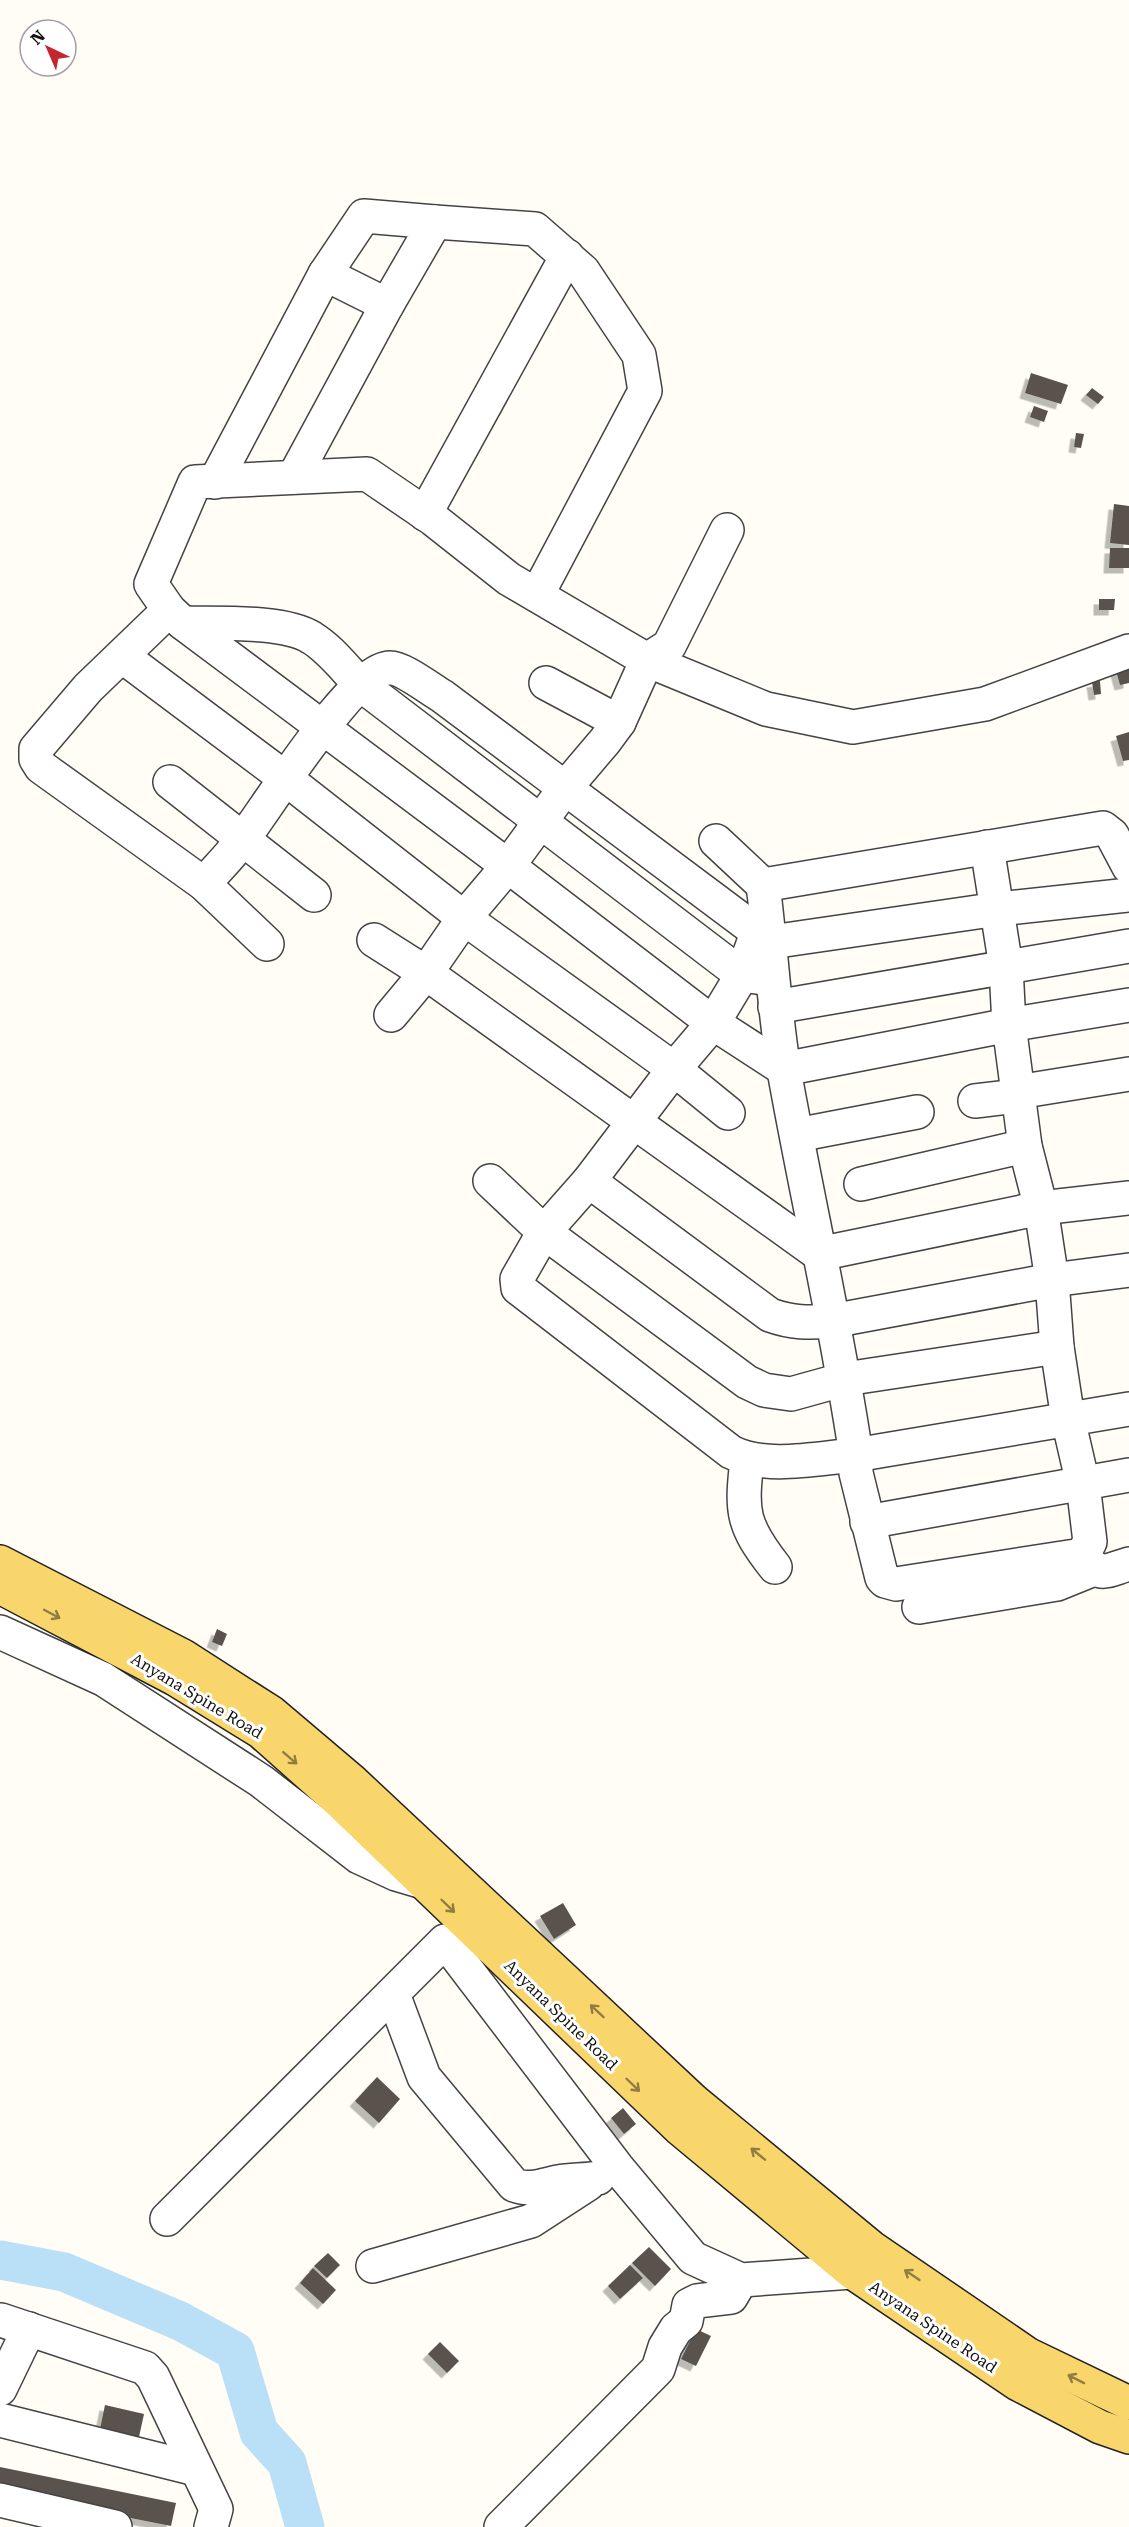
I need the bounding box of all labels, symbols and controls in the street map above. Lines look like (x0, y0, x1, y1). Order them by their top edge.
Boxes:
north arrow (18, 18, 78, 78)
text: N (27, 26, 49, 49)
one-way arrow (43, 1608, 60, 1620)
street label: Anyana Spine Road (128, 1649, 266, 1743)
one-way arrow (282, 1751, 297, 1765)
one-way arrow (440, 1898, 455, 1913)
street label: Anyana Spine Road (500, 1956, 622, 2074)
one-way arrow (590, 2003, 605, 2018)
one-way arrow (626, 2077, 641, 2092)
one-way arrow (751, 2148, 767, 2161)
one-way arrow (903, 2268, 920, 2281)
street label: Anyana Spine Road (865, 2277, 1001, 2377)
one-way arrow (1067, 2372, 1085, 2384)

